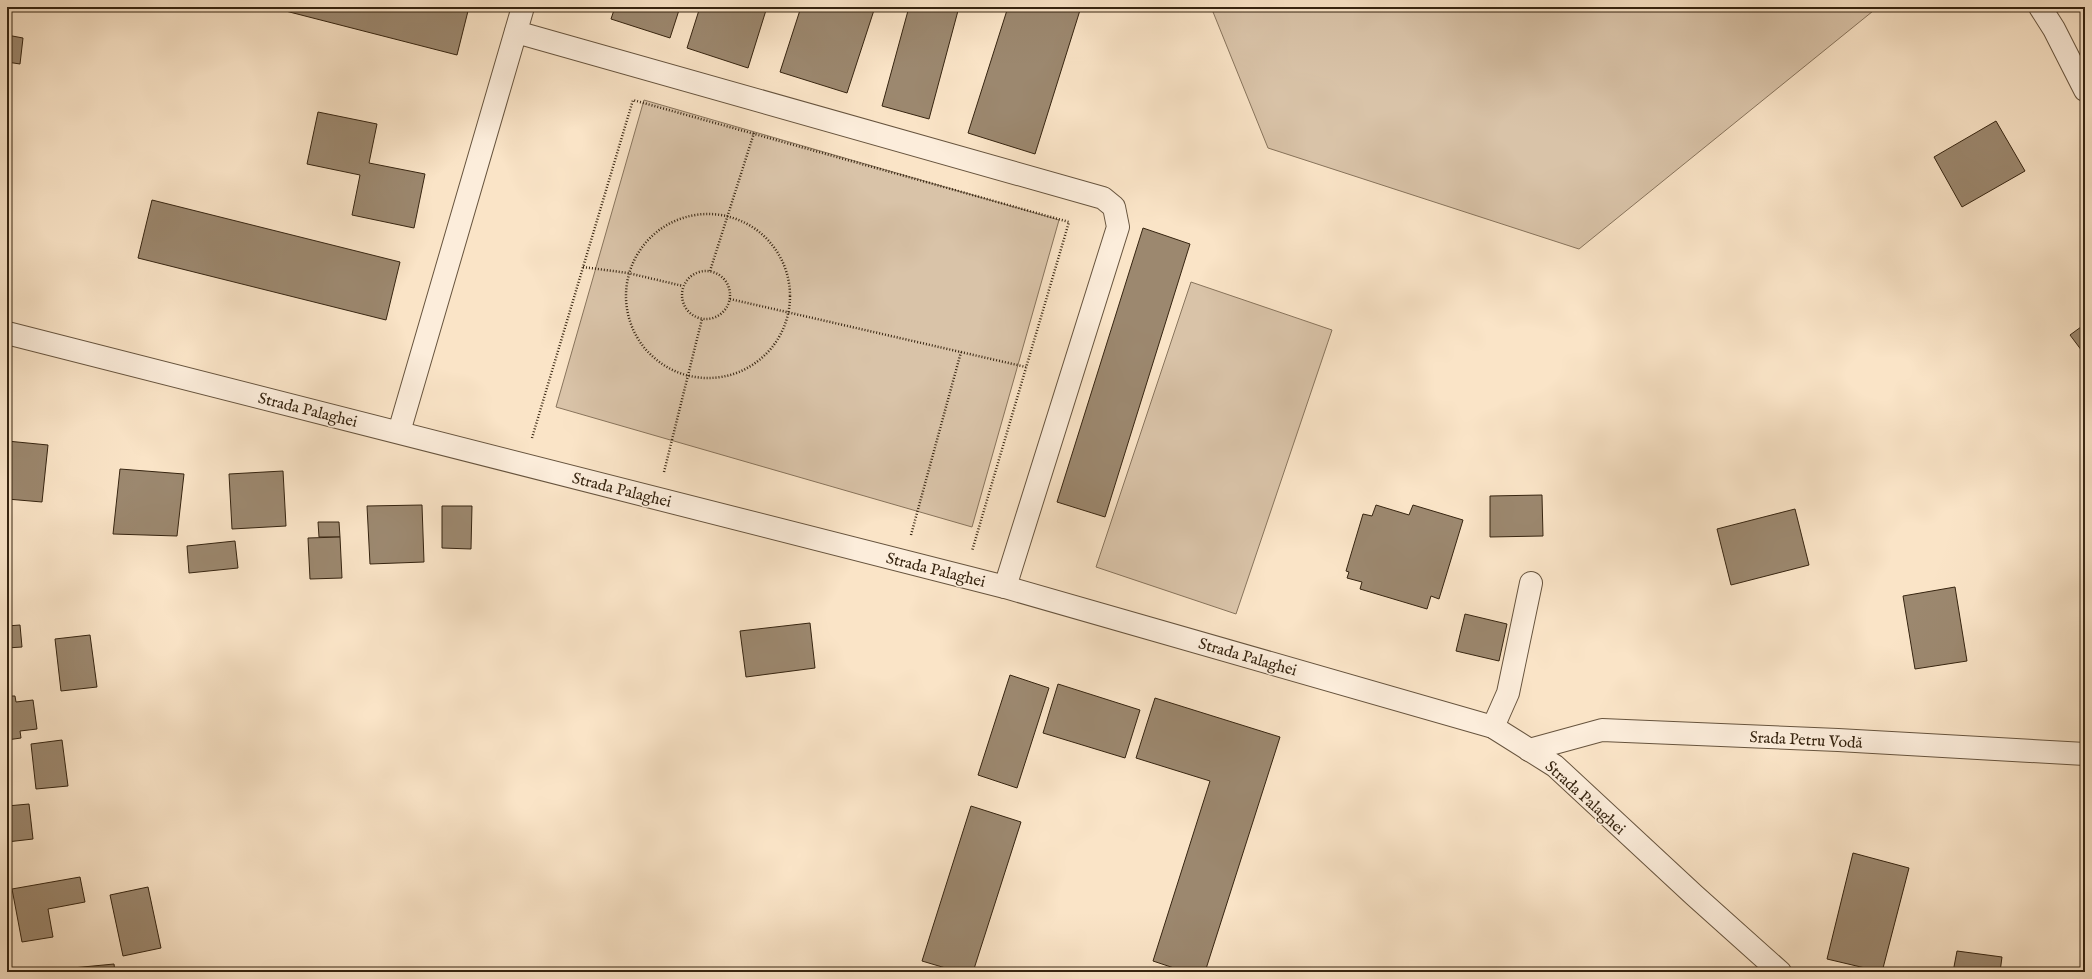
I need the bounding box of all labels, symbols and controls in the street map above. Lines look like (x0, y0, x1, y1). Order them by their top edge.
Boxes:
street label: Strada Palaghei (256, 389, 359, 433)
street label: Strada Palaghei (570, 469, 673, 513)
street label: Strada Palaghei (884, 549, 987, 593)
street label: Strada Palaghei (1196, 634, 1299, 682)
street label: Srada Petru Vodă (1749, 728, 1863, 754)
street label: Strada Palaghei (1540, 757, 1629, 840)

